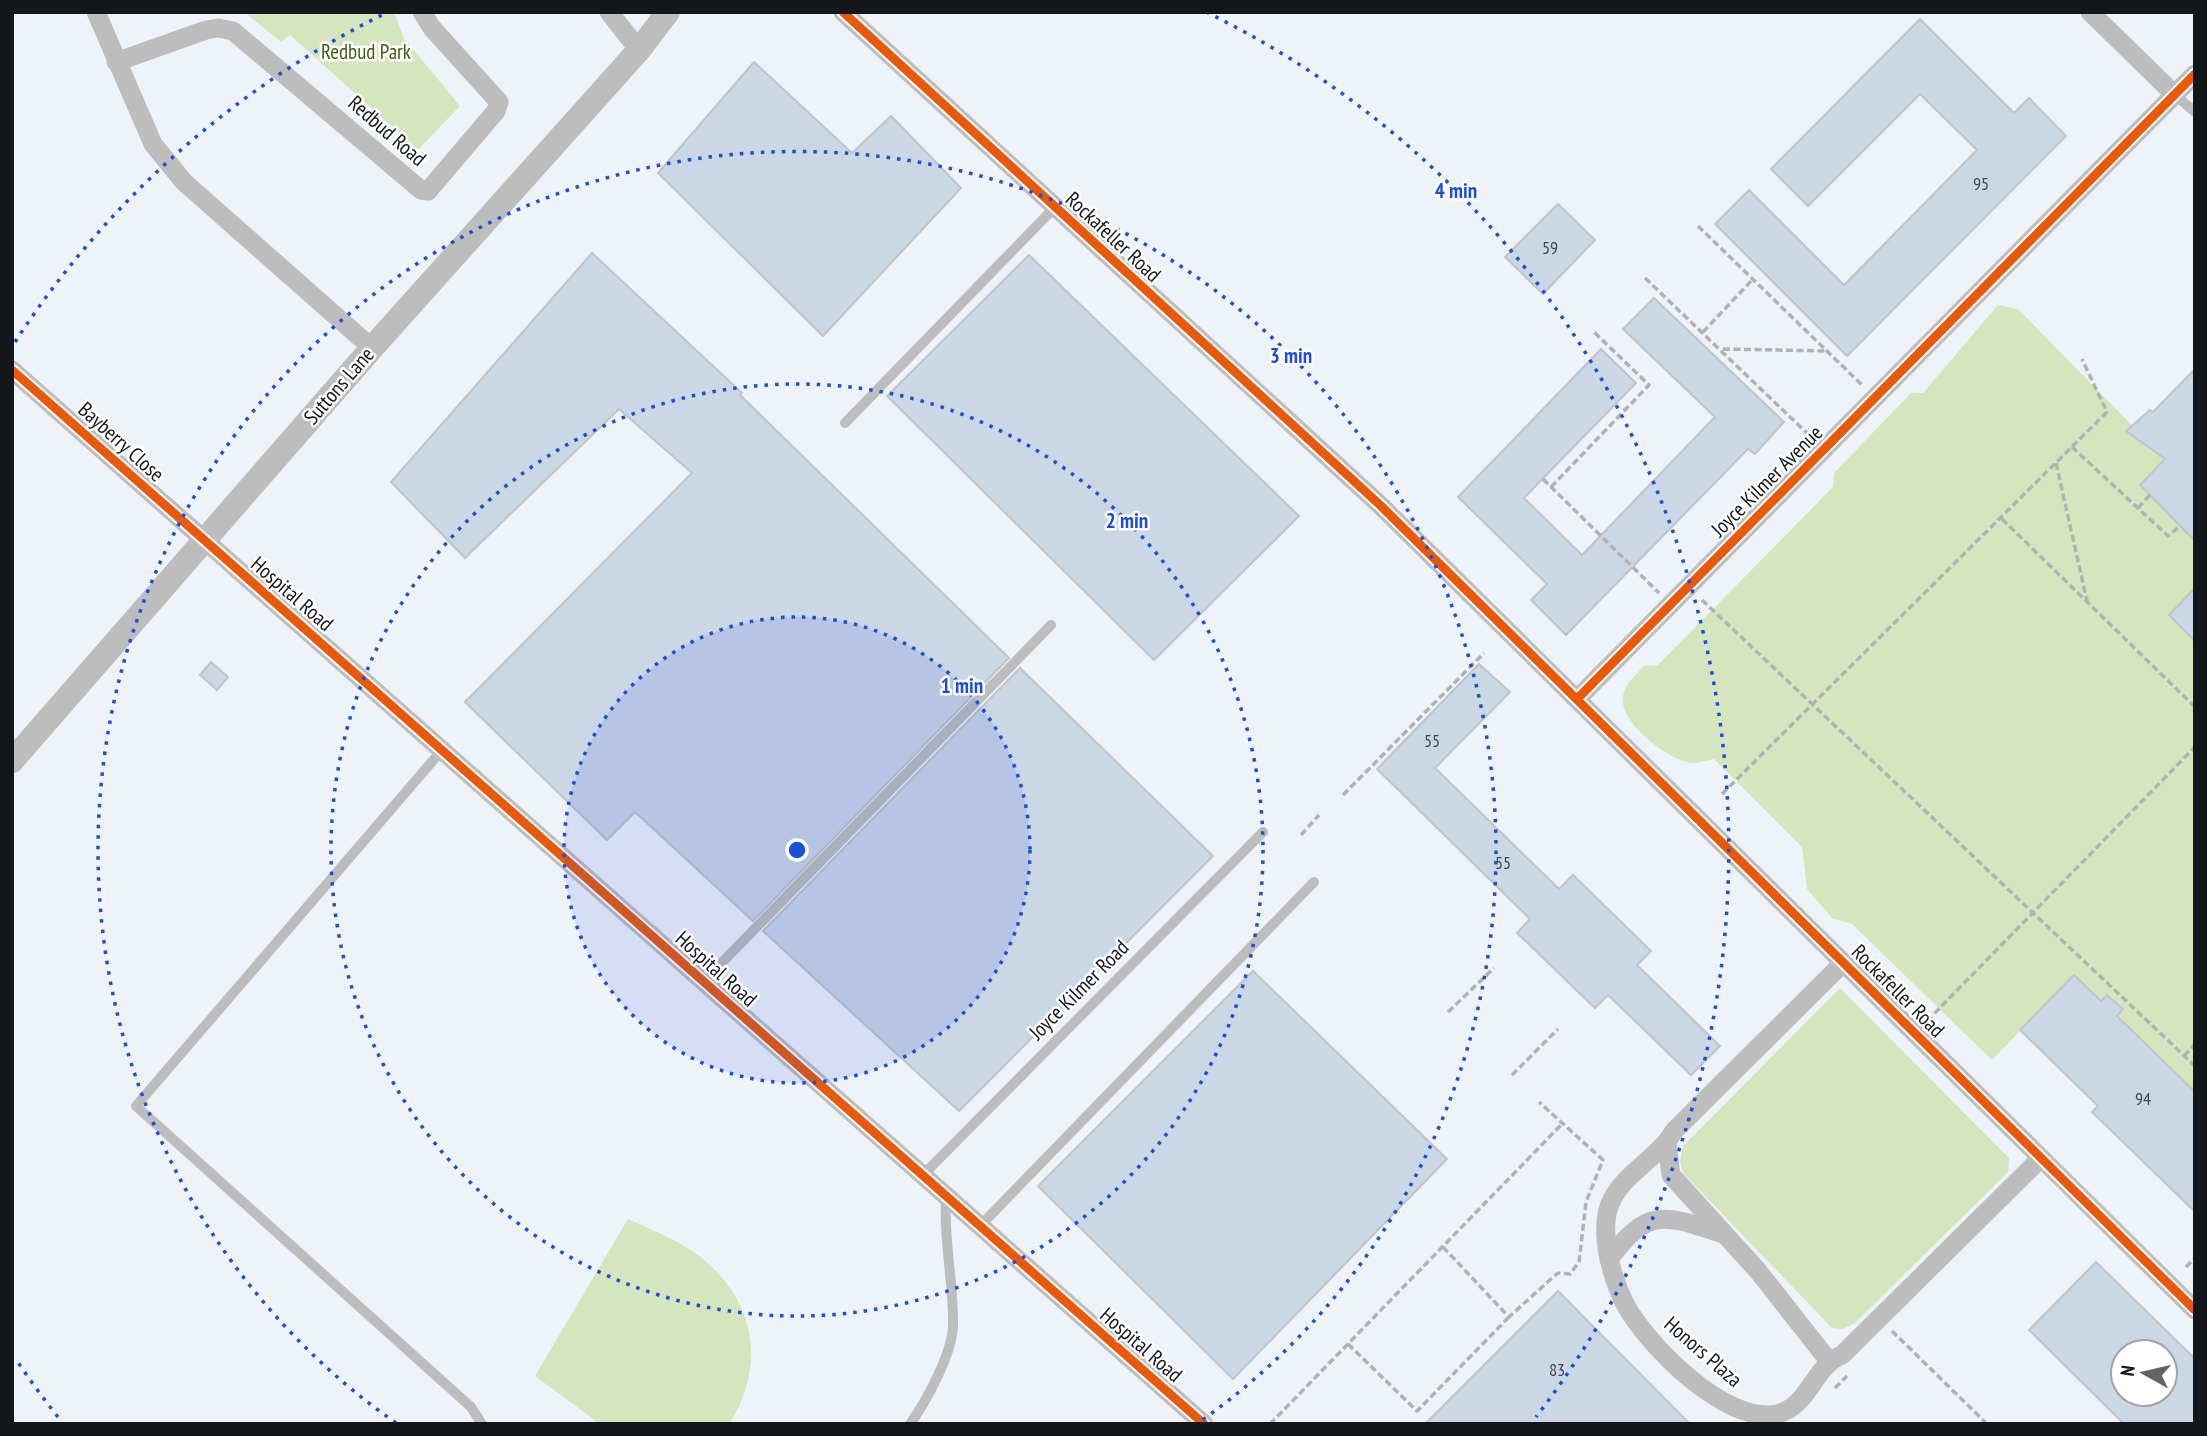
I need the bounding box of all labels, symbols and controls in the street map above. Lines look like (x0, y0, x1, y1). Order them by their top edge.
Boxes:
park label: Redbud Park (321, 38, 411, 65)
street label: Redbud Road (343, 89, 432, 172)
house number: 95 (1973, 172, 1989, 195)
text: 4 min (1435, 177, 1477, 204)
street label: Rockafeller Road (1060, 186, 1167, 288)
house number: 59 (1542, 236, 1558, 259)
street label: Suttons Lane (298, 341, 380, 430)
text: 3 min (1270, 342, 1312, 369)
street label: Bayberry Close (73, 396, 170, 487)
street label: Joyce Kilmer Avenue (1704, 419, 1828, 543)
text: 2 min (1106, 507, 1148, 534)
street label: Hospital Road (246, 550, 339, 637)
text: 1 min (941, 672, 983, 699)
house number: 55 (1424, 729, 1440, 752)
centre of rings (785, 838, 809, 862)
house number: 55 (1495, 851, 1511, 874)
street label: Hospital Road (670, 925, 763, 1012)
street label: Joyce Kilmer Road (1022, 934, 1134, 1046)
street label: Rockafeller Road (1846, 938, 1951, 1043)
house number: 94 (2135, 1087, 2151, 1110)
street label: Hospital Road (1095, 1301, 1188, 1388)
street label: Honors Plaza (1659, 1310, 1748, 1393)
north arrow (2109, 1338, 2179, 1408)
house number: 83 (1549, 1358, 1565, 1381)
text: N (2115, 1364, 2140, 1377)

